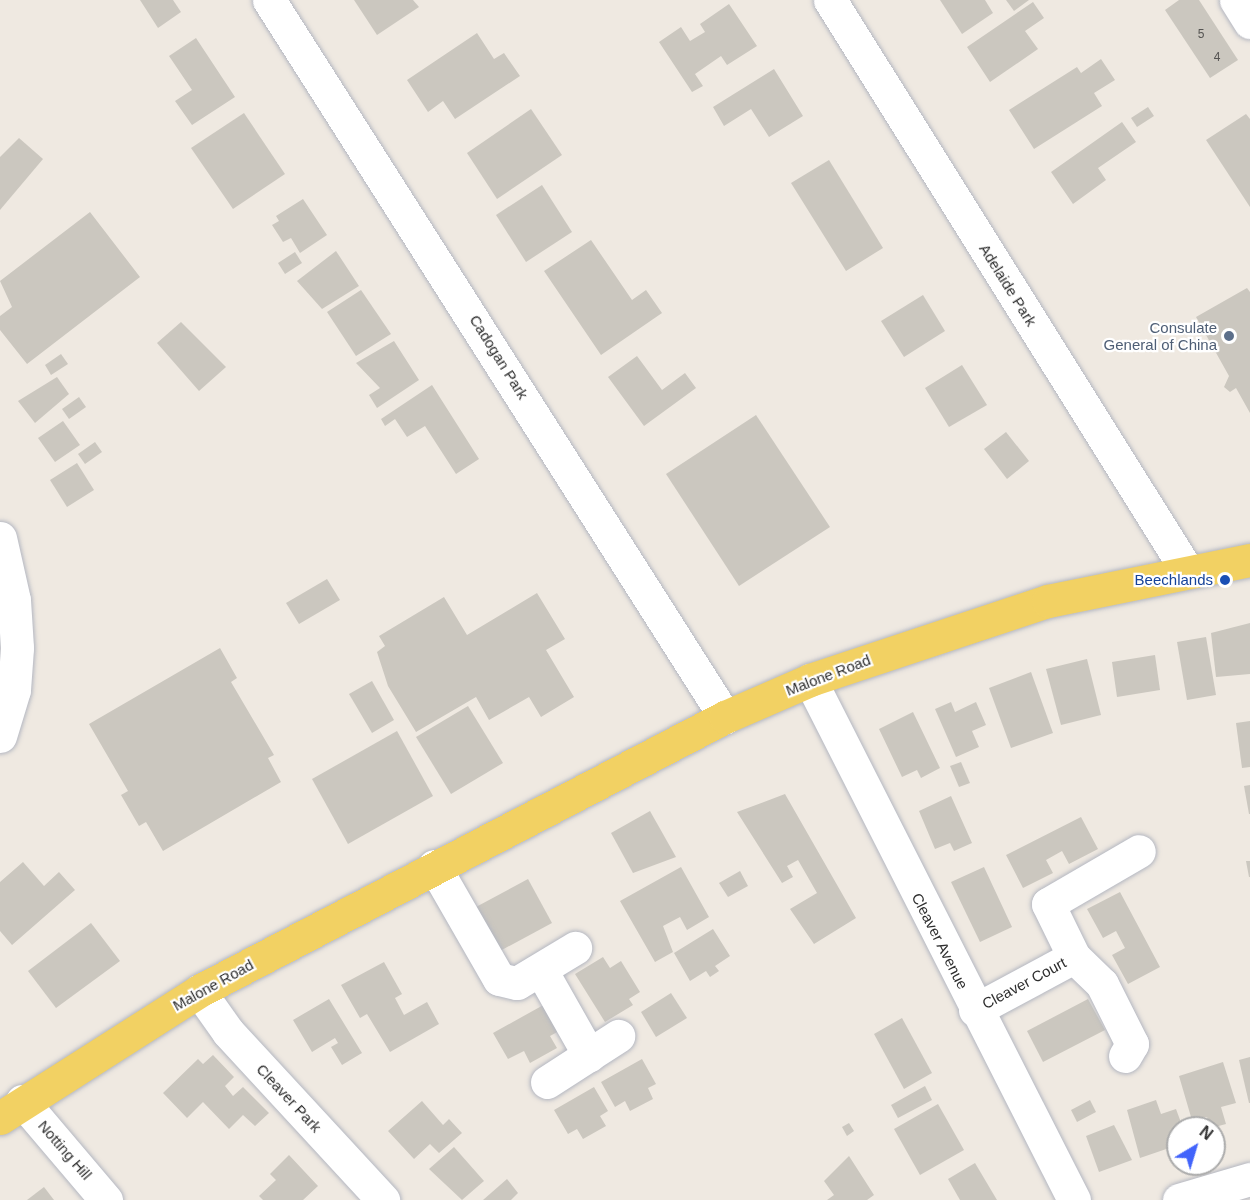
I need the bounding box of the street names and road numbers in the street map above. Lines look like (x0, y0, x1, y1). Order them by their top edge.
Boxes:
street label: Adelaide Park (976, 241, 1040, 329)
street label: Cadogan Park (466, 312, 532, 402)
street label: Malone Road (783, 651, 873, 699)
street label: Cleaver Avenue (908, 889, 972, 993)
street label: Cleaver Court (979, 953, 1069, 1013)
street label: Malone Road (170, 956, 256, 1014)
street label: Cleaver Park (253, 1060, 325, 1136)
street label: Notting Hill (34, 1117, 96, 1183)

